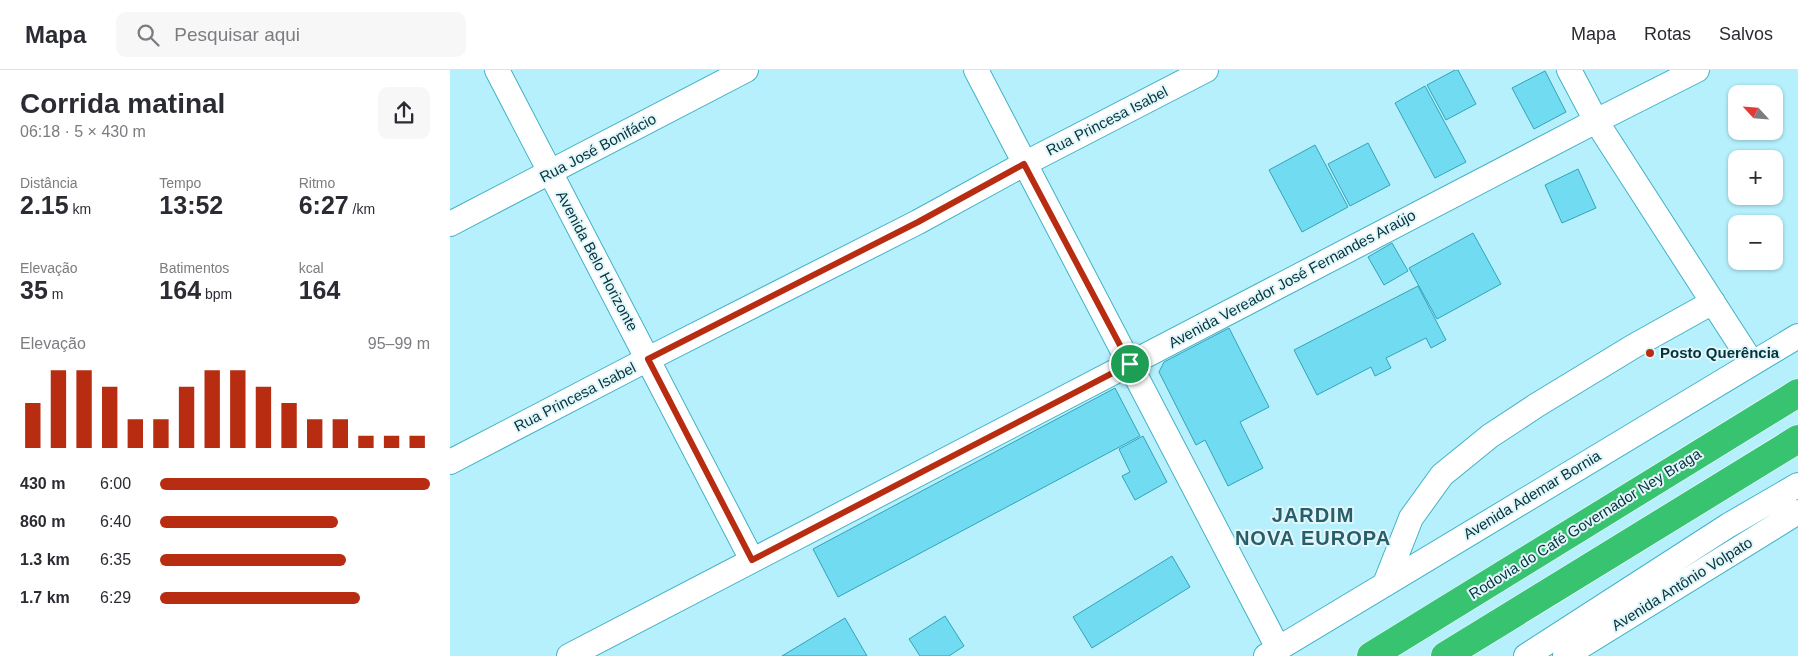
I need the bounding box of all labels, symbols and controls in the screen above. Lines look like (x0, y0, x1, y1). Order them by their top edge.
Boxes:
search box (116, 12, 466, 57)
text: Mapa (25, 21, 86, 48)
icon: search (134, 21, 162, 49)
text: Pesquisar aqui (174, 24, 300, 45)
text: Mapa (1571, 24, 1616, 44)
text: Rotas (1644, 24, 1691, 44)
text: Salvos (1719, 24, 1773, 44)
street label: Rua Princesa Isabel (1043, 83, 1170, 159)
north arrow (1728, 85, 1782, 140)
map controls (1728, 85, 1783, 270)
button: share (378, 87, 430, 139)
text: Corrida matinal (20, 88, 225, 119)
street label: Rua José Bonifácio (537, 110, 659, 185)
text: 06:18 · 5 × 430 m (20, 123, 146, 140)
button: + (1728, 150, 1783, 205)
text: Distância (20, 175, 78, 191)
text: Tempo (159, 175, 201, 191)
text: Ritmo (299, 175, 335, 191)
street label: Avenida Belo Horizonte (553, 188, 642, 334)
text: 2.15 (20, 191, 69, 219)
text: 13:52 (159, 191, 223, 219)
text: 6:27 (299, 191, 349, 219)
text: km (69, 201, 91, 217)
text: /km (349, 201, 375, 217)
street label: Avenida Vereador José Fernandes Araújo (1165, 206, 1418, 351)
button: − (1728, 215, 1783, 270)
text: Elevação (20, 260, 78, 276)
text: Batimentos (159, 260, 229, 276)
text: kcal (299, 260, 324, 276)
text: 35 (20, 276, 48, 304)
text: 164 (159, 276, 201, 304)
text: 164 (299, 276, 340, 304)
text: m (48, 286, 63, 302)
text: bpm (201, 286, 232, 302)
text: Elevação (20, 335, 86, 352)
text: 95–99 m (368, 335, 430, 352)
pin (1109, 343, 1151, 385)
place label: Posto Querência (1660, 344, 1780, 361)
marker: Posto Querência (1644, 347, 1656, 359)
icon: arrive (1116, 350, 1144, 378)
street label: Rua Princesa Isabel (511, 359, 638, 435)
street label: Rodovia do Café Governador Ney Braga (1466, 444, 1704, 602)
street label: Avenida Ademar Bornia (1460, 446, 1604, 542)
text: 430 m (20, 475, 65, 492)
text: 6:00 (100, 475, 131, 492)
district label: JARDIM NOVA EUROPA (1235, 504, 1391, 549)
text: 860 m (20, 513, 65, 530)
text: 6:40 (100, 513, 131, 530)
street label: Avenida Antônio Volpato (1608, 533, 1755, 634)
text: 1.3 km (20, 551, 70, 568)
text: 6:35 (100, 551, 131, 568)
text: 1.7 km (20, 589, 70, 606)
text: 6:29 (100, 589, 131, 606)

